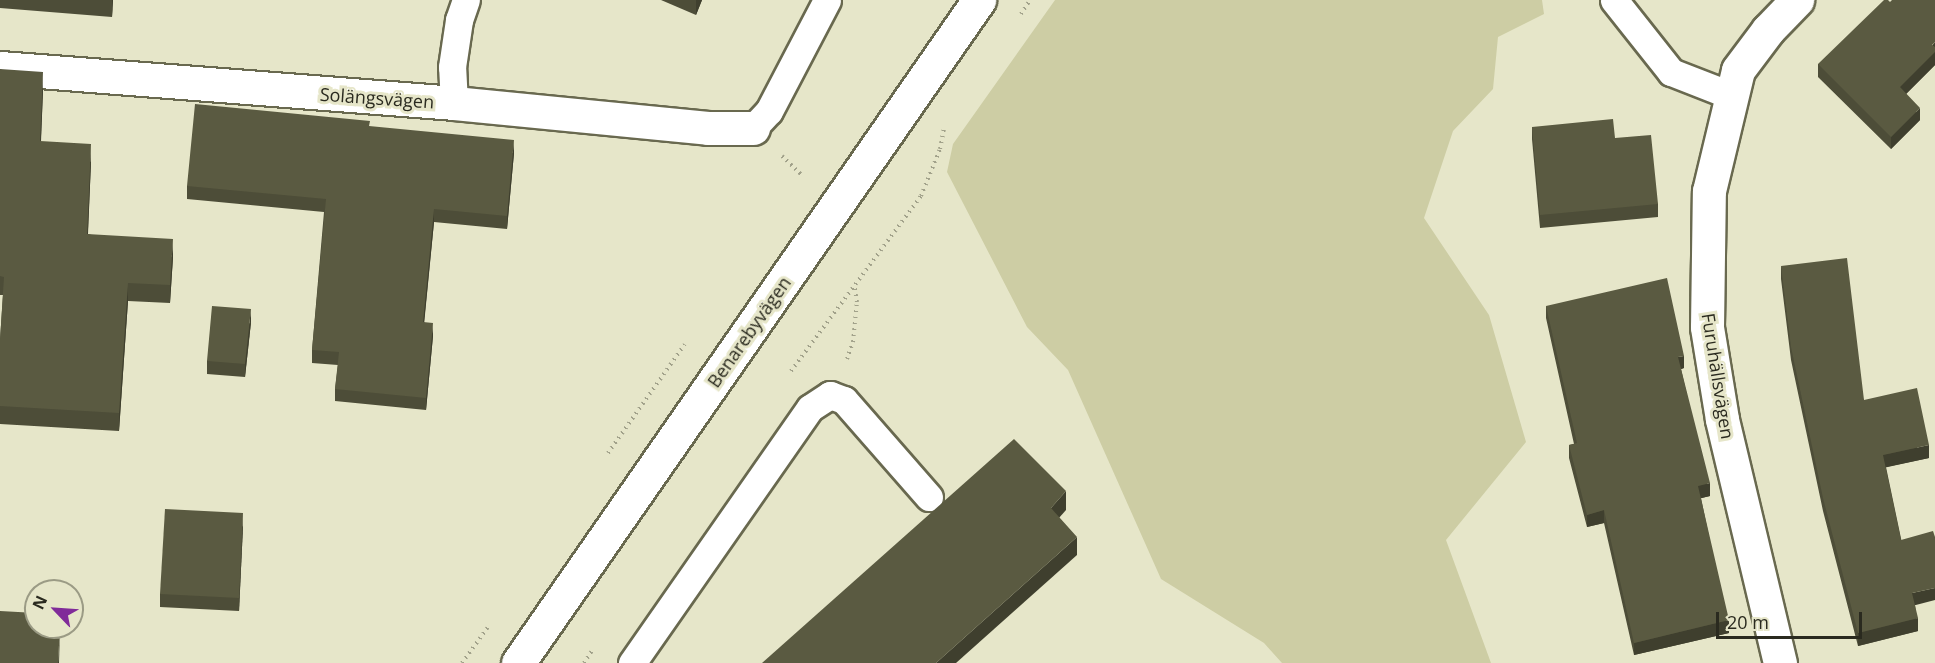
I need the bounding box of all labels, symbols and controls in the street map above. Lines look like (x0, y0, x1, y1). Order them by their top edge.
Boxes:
street label: Solängsvägen (319, 83, 435, 113)
street label: Benarebyvägen (703, 272, 795, 392)
street label: Furuhällsvägen (1697, 311, 1739, 441)
north arrow (24, 579, 84, 639)
text: N (27, 592, 52, 613)
scale bar (1719, 600, 1864, 638)
text: 20 m (1727, 610, 1769, 634)

